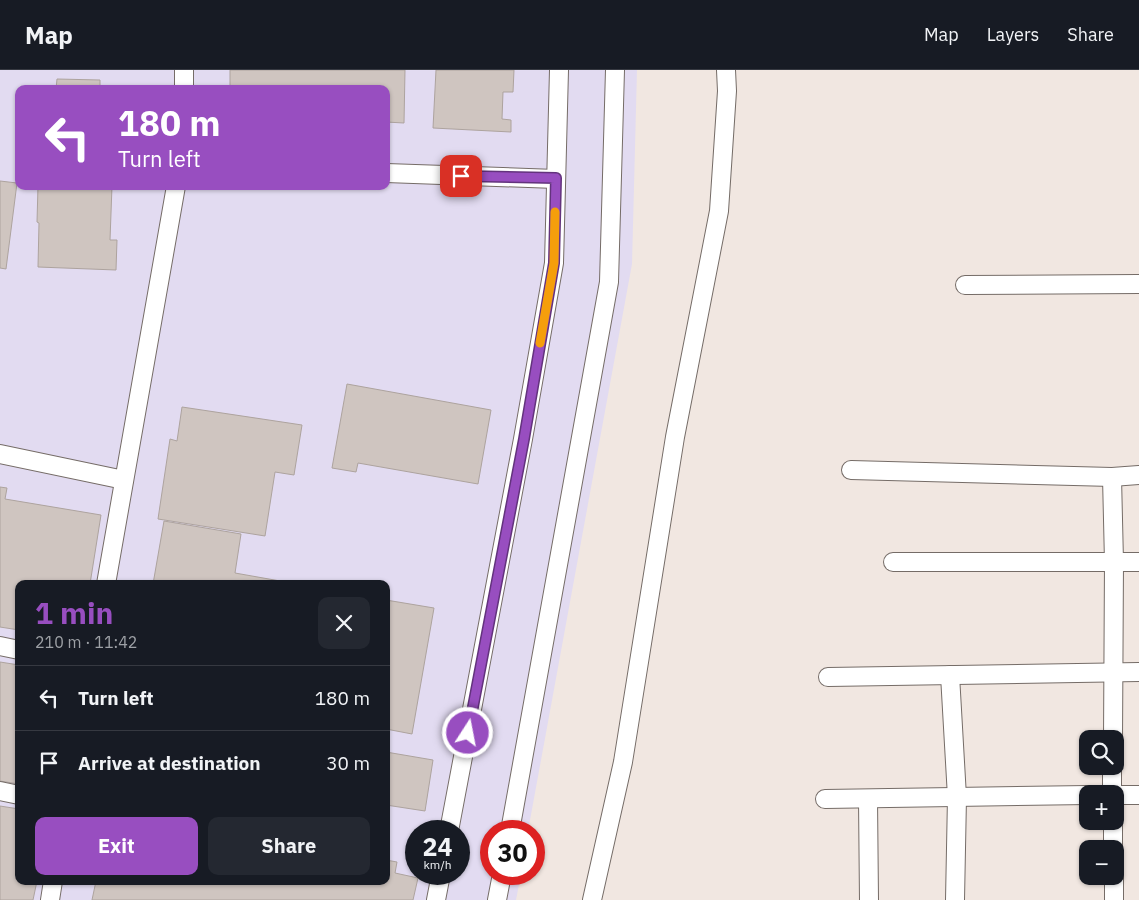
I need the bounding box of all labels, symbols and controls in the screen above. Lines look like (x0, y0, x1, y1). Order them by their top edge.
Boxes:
text: Map (25, 19, 73, 51)
text: Map (924, 23, 959, 46)
text: Layers (987, 23, 1039, 46)
text: Share (1067, 23, 1114, 46)
text: 180 m (118, 100, 221, 146)
icon: left (35, 105, 100, 170)
text: Turn left (118, 144, 201, 173)
pin (440, 155, 482, 197)
icon: arrive (447, 162, 475, 190)
text: 1 min (35, 593, 113, 632)
button: close (318, 597, 370, 649)
text: 210 m · 11:42 (35, 632, 137, 652)
icon: left (35, 684, 63, 712)
text: Turn left (78, 686, 154, 710)
text: 180 m (315, 686, 370, 710)
position arrow (441, 706, 493, 758)
map controls (1079, 730, 1124, 885)
button: search (1079, 730, 1124, 775)
icon: arrive (35, 749, 63, 777)
text: Arrive at destination (78, 751, 261, 775)
text: 30 m (326, 751, 370, 775)
button: + (1079, 785, 1124, 830)
button: Exit (35, 817, 198, 875)
button: Share (208, 817, 370, 875)
speed limit sign: 30 (480, 820, 545, 885)
text: 24 (422, 830, 453, 863)
button: − (1079, 840, 1124, 885)
text: km/h (423, 857, 452, 872)

